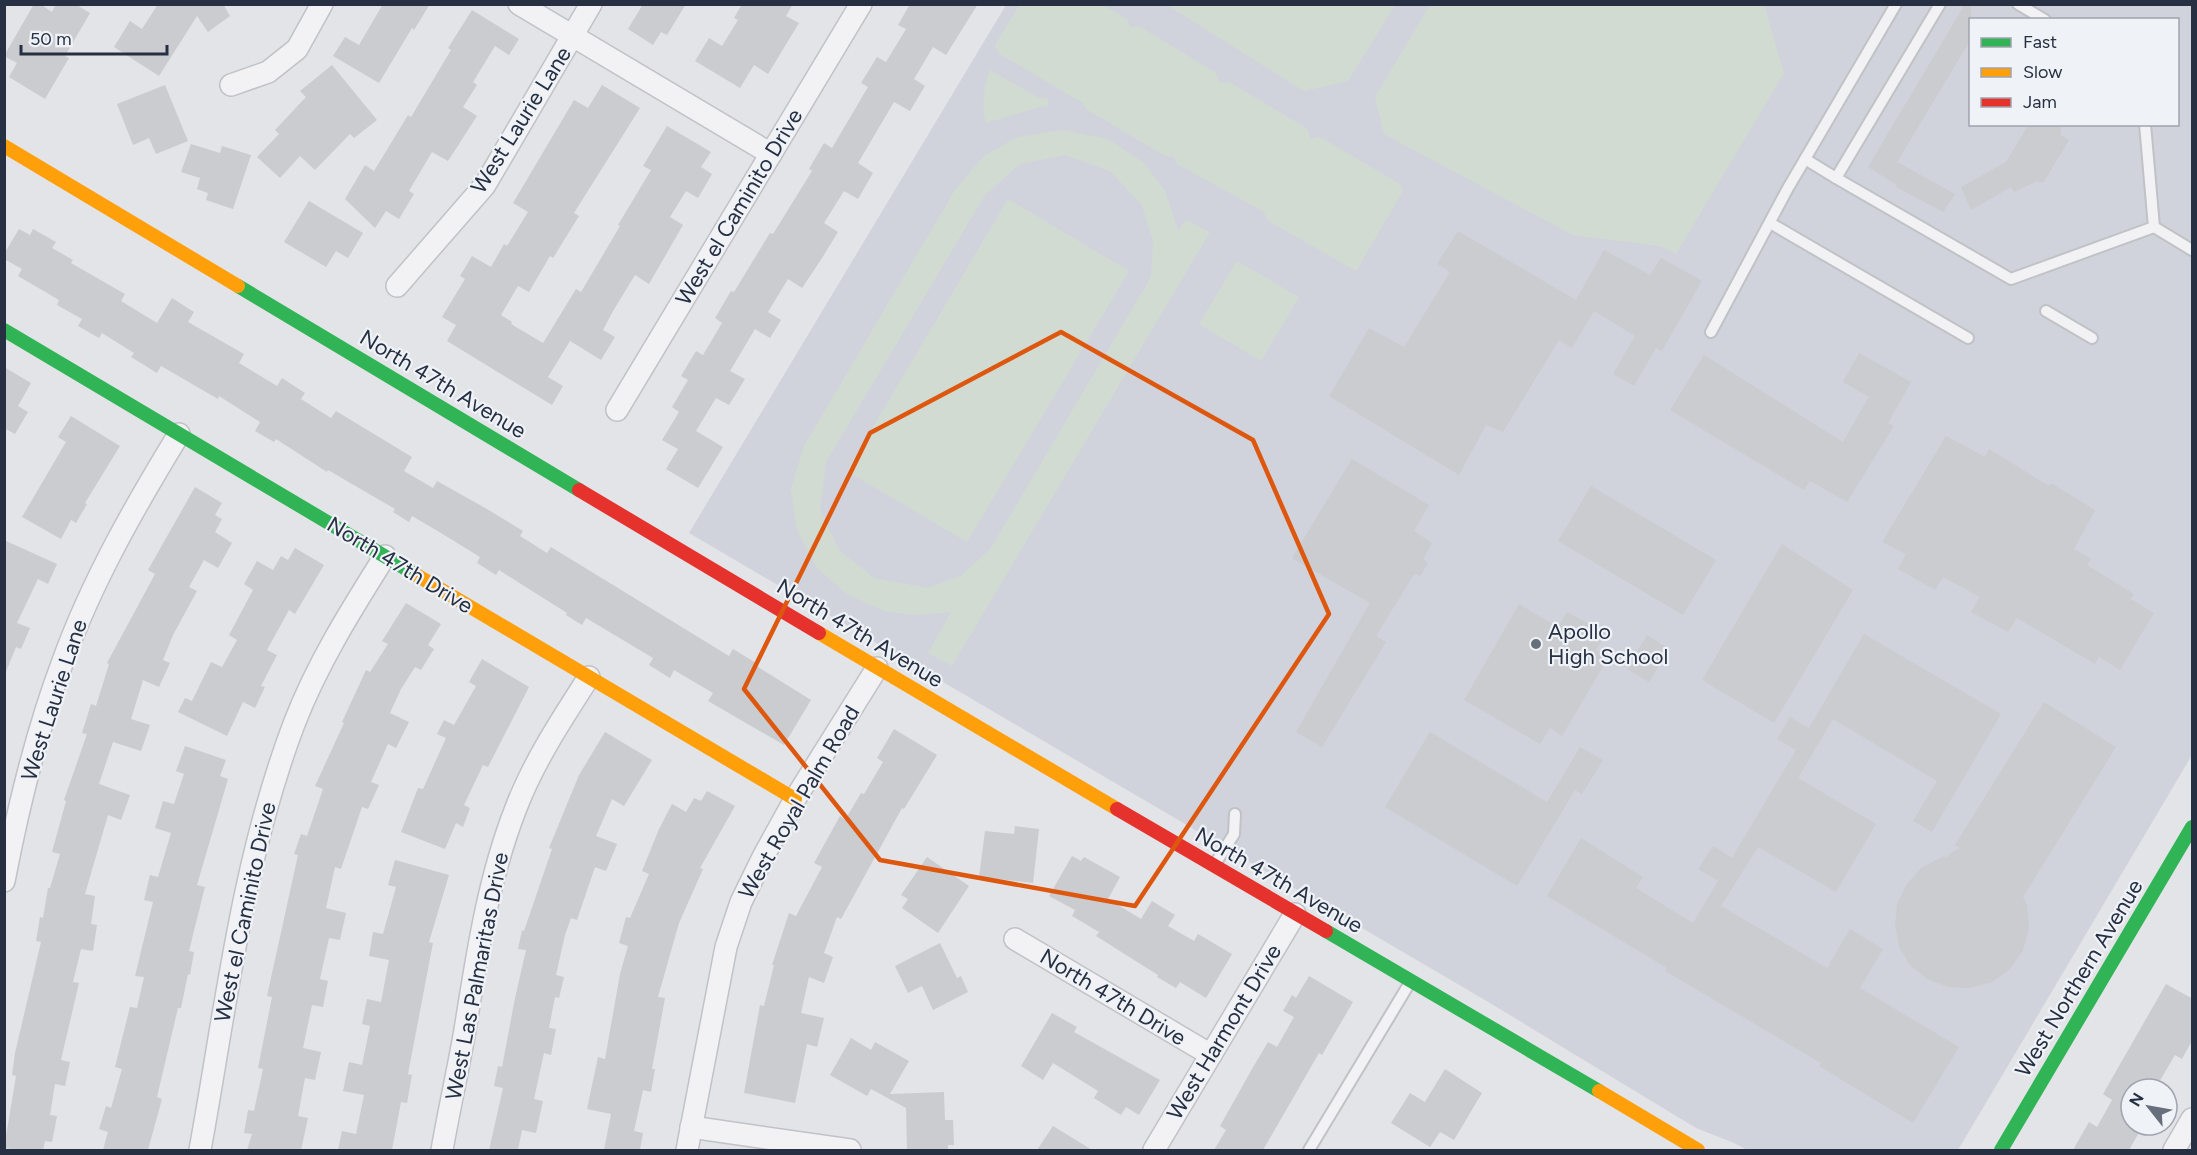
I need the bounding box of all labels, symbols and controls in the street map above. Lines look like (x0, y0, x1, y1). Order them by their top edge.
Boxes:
scale bar (21, 18, 166, 56)
legend (1969, 18, 2179, 126)
text: 50 m (30, 28, 72, 50)
text: Fast (2023, 31, 2057, 53)
street label: West Laurie Lane (465, 42, 577, 198)
text: Slow (2023, 61, 2062, 83)
text: Jam (2023, 91, 2057, 113)
street label: West el Caminito Drive (670, 104, 808, 310)
street label: North 47th Avenue (355, 324, 531, 444)
street label: North 47th Drive (322, 511, 478, 619)
street label: North 47th Avenue (772, 573, 948, 693)
street label: West Laurie Lane (15, 616, 93, 784)
place label: Apollo High School (1548, 618, 1668, 670)
marker: Apollo High School (1529, 637, 1543, 651)
street label: West Royal Palm Road (733, 701, 865, 903)
street label: West el Caminito Drive (208, 800, 282, 1024)
street label: North 47th Avenue (1190, 821, 1368, 939)
street label: West Las Palmaritas Drive (440, 850, 514, 1102)
street label: West Northern Avenue (2009, 874, 2149, 1082)
street label: West Harmont Drive (1161, 939, 1287, 1125)
street label: North 47th Drive (1035, 943, 1191, 1051)
north arrow (2119, 1077, 2179, 1137)
text: N (2125, 1089, 2148, 1110)

